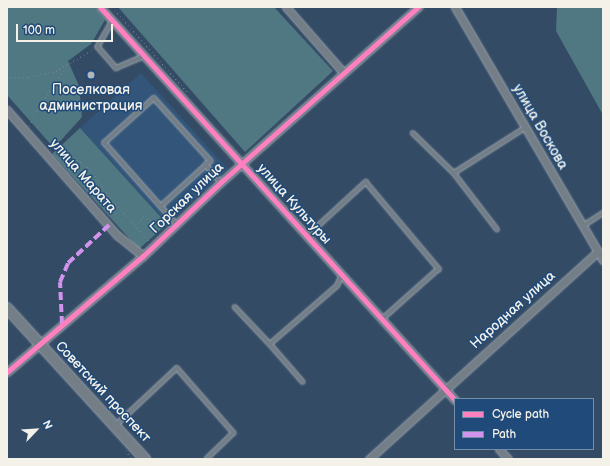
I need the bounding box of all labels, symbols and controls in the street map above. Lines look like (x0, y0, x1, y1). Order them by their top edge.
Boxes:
scale bar (18, 16, 115, 42)
text: 100 m (23, 23, 55, 38)
marker: Поселковая администрация (86, 70, 96, 80)
street label: улица Воскова (509, 81, 571, 173)
place label: Поселковая администрация (40, 82, 142, 114)
street label: улица Марата (46, 135, 120, 217)
street label: Горская улица (147, 159, 227, 237)
street label: улица Культуры (253, 160, 335, 248)
street label: Народная улица (467, 267, 559, 353)
street label: Советский проспект (52, 338, 154, 446)
legend (454, 398, 594, 450)
text: Cycle path (492, 407, 549, 422)
north arrow (16, 410, 56, 450)
text: N (40, 418, 55, 431)
text: Path (492, 427, 516, 442)

